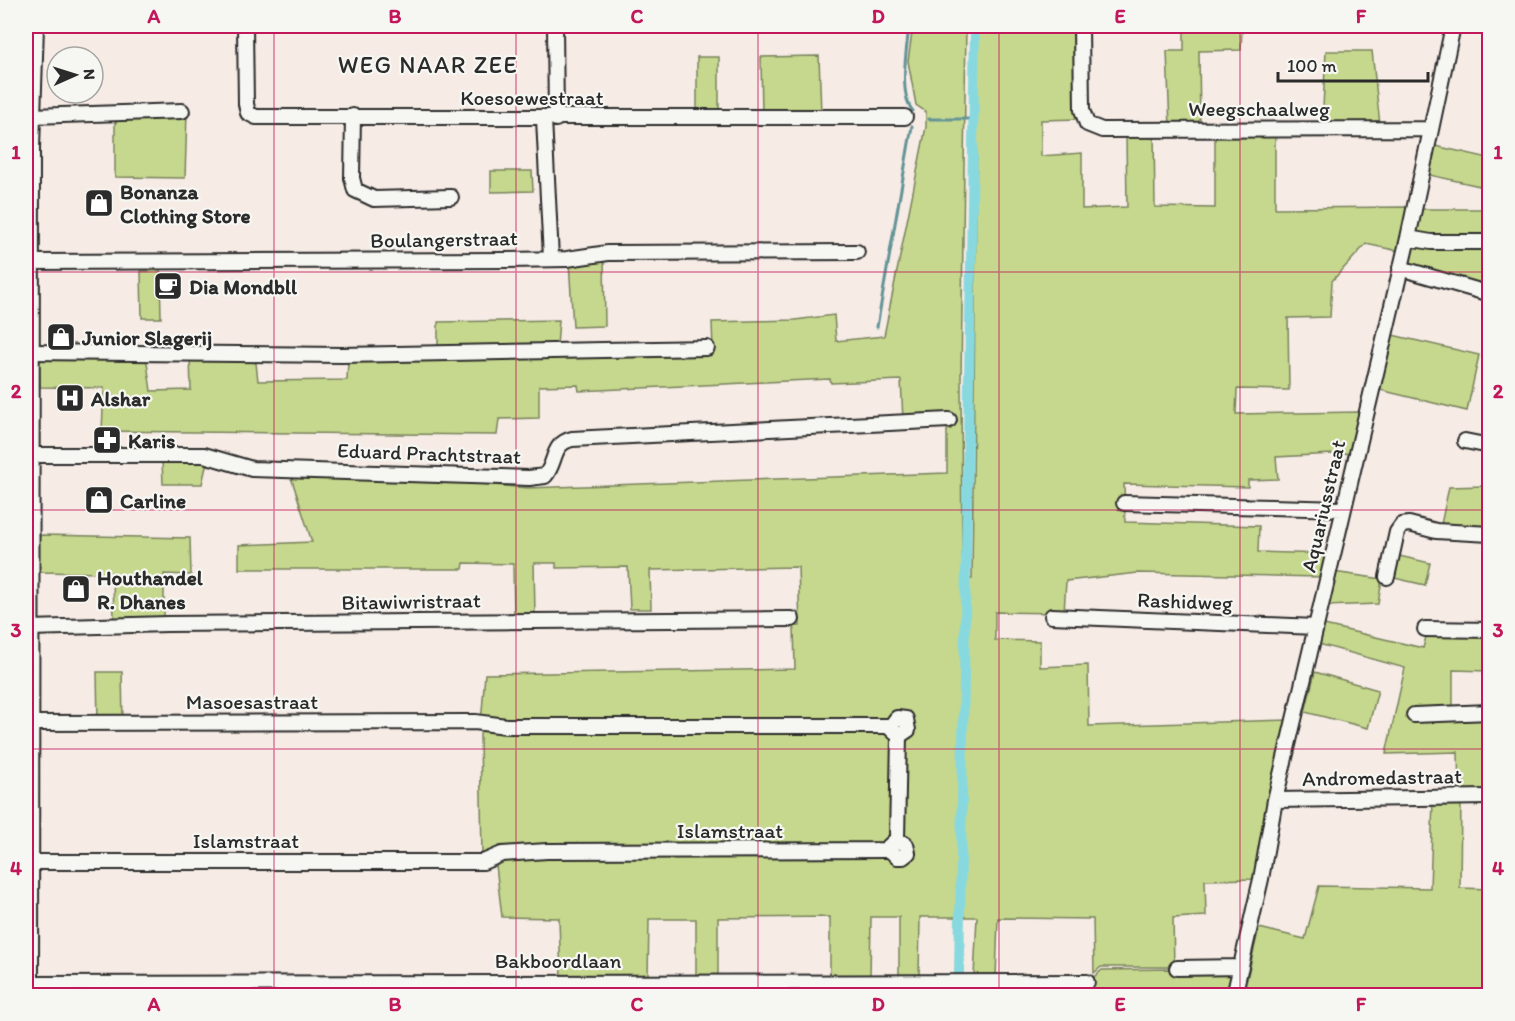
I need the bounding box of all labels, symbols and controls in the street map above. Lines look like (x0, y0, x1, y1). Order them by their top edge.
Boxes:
text: A (147, 4, 161, 28)
text: B (389, 4, 402, 28)
text: C (631, 4, 644, 28)
text: D (871, 4, 885, 28)
text: E (1114, 4, 1126, 28)
text: F (1356, 4, 1367, 28)
north arrow (45, 45, 105, 105)
scale bar (1278, 45, 1428, 83)
district label: WEG NAAR ZEE (338, 50, 518, 79)
text: 100 m (1287, 55, 1337, 77)
text: N (80, 68, 99, 80)
street label: Koesoewestraat (460, 85, 604, 110)
street label: Weegschaalweg (1188, 96, 1330, 121)
text: 1 (11, 140, 21, 164)
text: 1 (1493, 140, 1503, 164)
place label: Bonanza Clothing Store (120, 179, 251, 229)
shop icon: Bonanza Clothing Store (83, 187, 115, 219)
street label: Boulangerstraat (370, 225, 518, 253)
cafe icon: Dia Mondbll (152, 270, 184, 302)
place label: Dia Mondbll (189, 274, 298, 299)
shop icon: Junior Slagerij (45, 321, 77, 353)
place label: Junior Slagerij (81, 325, 212, 351)
text: 2 (11, 379, 22, 403)
text: 2 (1493, 379, 1504, 403)
hospital icon: Alshar (54, 382, 86, 414)
place label: Alshar (90, 386, 151, 411)
pharmacy icon: Karis (91, 424, 123, 456)
place label: Karis (128, 428, 175, 453)
street label: Eduard Prachtstraat (337, 437, 521, 469)
street label: Aquariusstraat (1296, 437, 1350, 575)
shop icon: Carline (83, 484, 115, 516)
place label: Carline (120, 488, 186, 513)
place label: Houthandel R. Dhanes (97, 565, 204, 614)
shop icon: Houthandel R. Dhanes (60, 573, 92, 605)
street label: Bitawiwristraat (341, 587, 481, 615)
street label: Rashidweg (1137, 587, 1234, 615)
text: 3 (11, 618, 22, 642)
text: 3 (1493, 618, 1504, 642)
street label: Masoesastraat (186, 689, 318, 714)
street label: Andromedastraat (1302, 763, 1462, 791)
street label: Islamstraat (677, 818, 783, 843)
street label: Islamstraat (193, 828, 299, 853)
text: 4 (10, 856, 22, 880)
text: 4 (1492, 856, 1504, 880)
street label: Bakboordlaan (495, 948, 621, 973)
text: A (147, 992, 161, 1016)
text: B (389, 992, 402, 1016)
text: C (631, 992, 644, 1016)
text: D (871, 992, 885, 1016)
text: E (1114, 992, 1126, 1016)
text: F (1356, 992, 1367, 1016)

